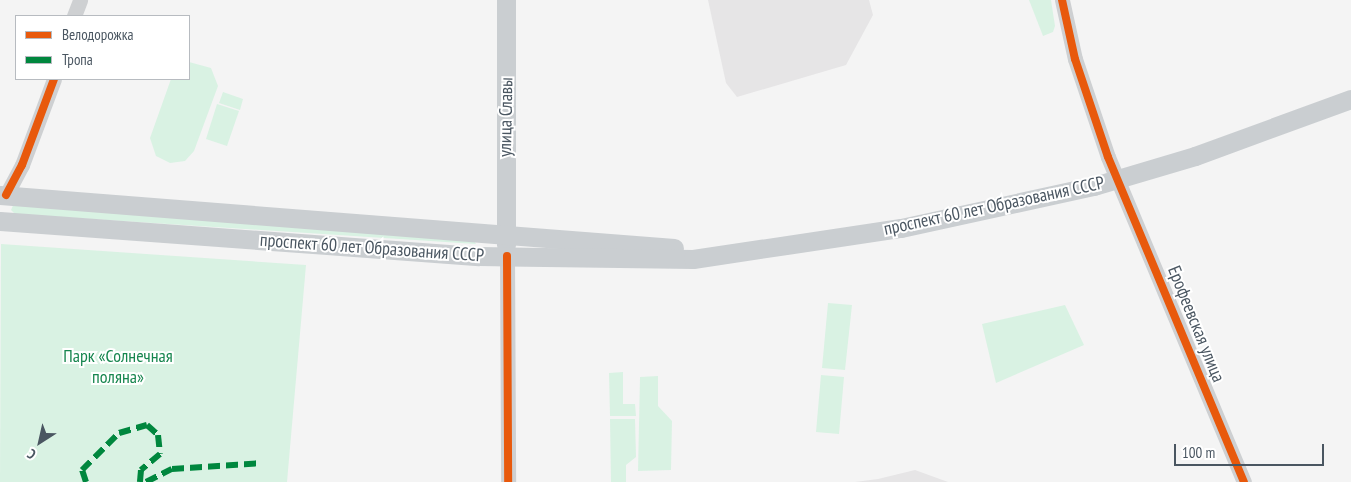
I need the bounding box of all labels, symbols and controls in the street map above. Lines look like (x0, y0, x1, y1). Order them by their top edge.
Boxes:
legend (15, 15, 190, 80)
text: Велодорожка (62, 25, 133, 44)
text: Тропа (62, 50, 93, 69)
street label: улица Славы (495, 77, 517, 157)
street label: проспект 60 лет Образования СССР (881, 172, 1107, 240)
street label: проспект 60 лет Образования СССР (259, 229, 485, 267)
street label: Ерофеевская улица (1163, 263, 1229, 385)
park label: Парк «Солнечная поляна» (63, 346, 173, 388)
north arrow (15, 417, 65, 467)
scale bar (1176, 434, 1326, 466)
text: 100 m (1182, 443, 1215, 462)
text: С (24, 445, 39, 463)

